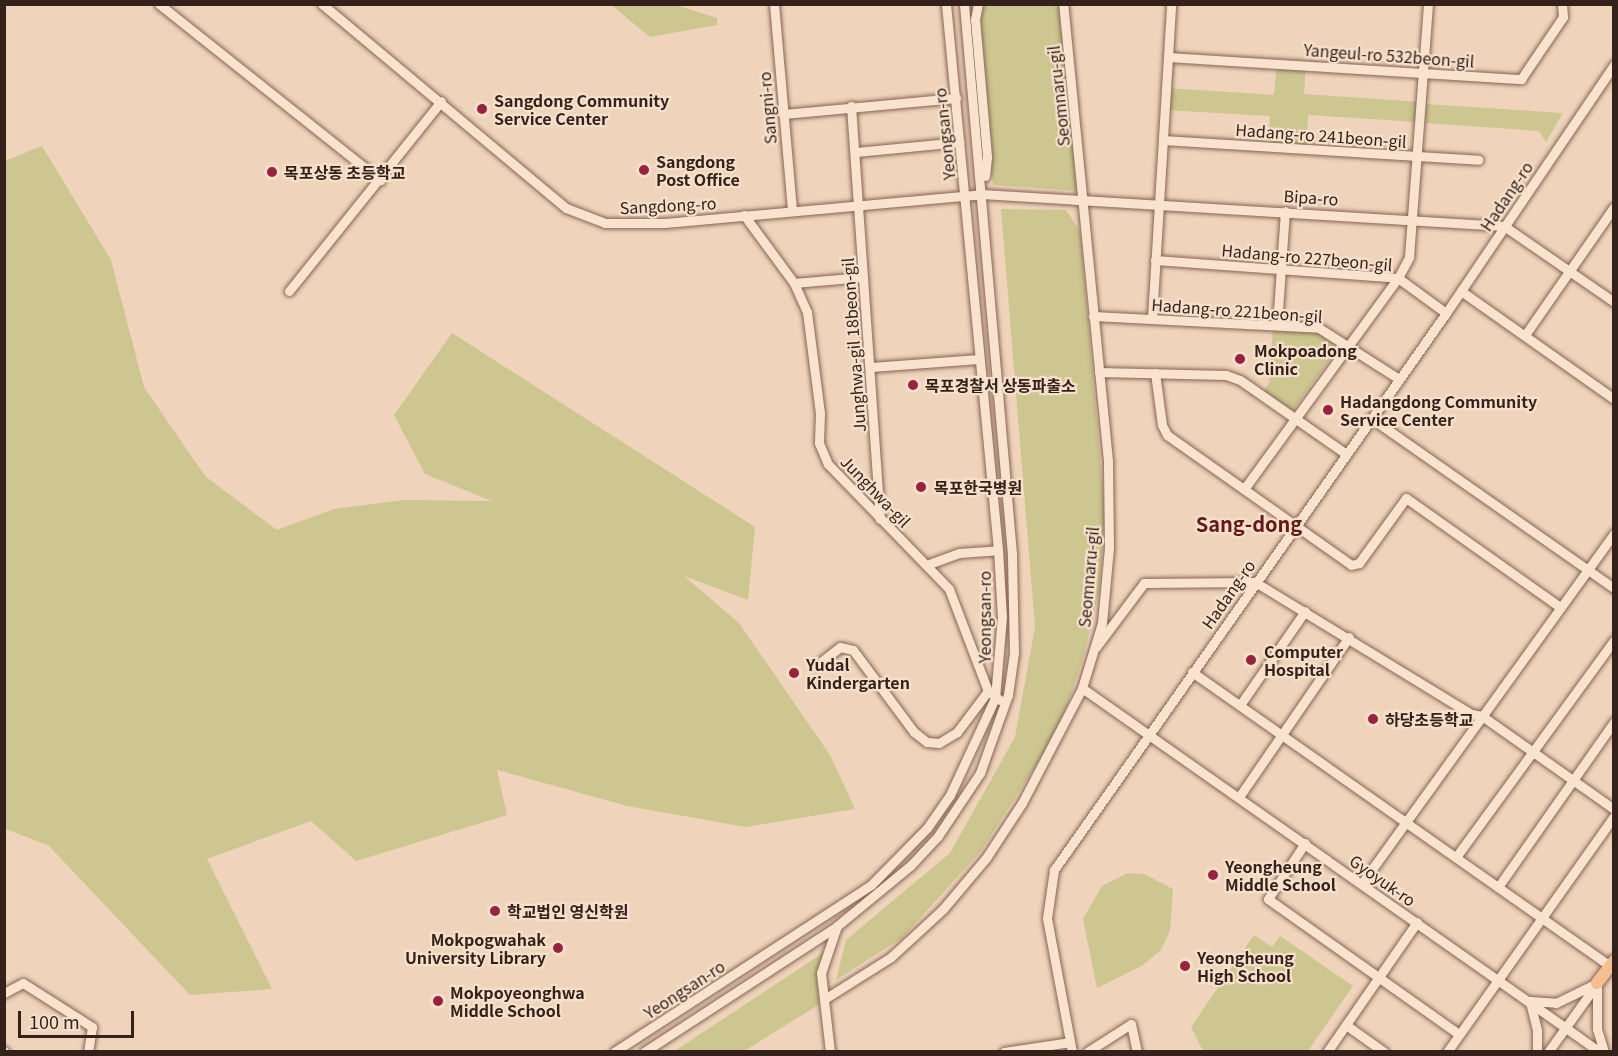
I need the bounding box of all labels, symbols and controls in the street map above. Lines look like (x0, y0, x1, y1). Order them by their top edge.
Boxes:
street label: Yangeul-ro 532beon-gil (1303, 39, 1475, 71)
street label: Seomnaru-gil (1043, 45, 1073, 147)
street label: Sangni-ro (754, 71, 780, 145)
street label: Yeongsan-ro (930, 87, 958, 181)
place label: Sangdong Community Service Center (494, 90, 669, 128)
marker: Sangdong Community Service Center (475, 102, 489, 116)
street label: Hadang-ro 241beon-gil (1235, 119, 1407, 151)
place label: Sangdong Post Office (656, 151, 740, 189)
street label: Hadang-ro (1476, 158, 1536, 234)
place label: 목포상동 초등학교 (284, 162, 405, 182)
marker: Sangdong Post Office (637, 163, 651, 177)
marker: 목포상동 초등학교 (265, 165, 279, 179)
street label: Bipa-ro (1283, 186, 1339, 208)
street label: Sangdong-ro (619, 193, 717, 217)
street label: Hadang-ro 227beon-gil (1221, 240, 1393, 274)
street label: Junghwa-gil 18beon-gil (837, 257, 869, 433)
street label: Hadang-ro 221beon-gil (1151, 294, 1323, 326)
place label: Mokpoadong Clinic (1254, 340, 1357, 378)
marker: Mokpoadong Clinic (1231, 350, 1249, 368)
place label: 목포경찰서 상동파출소 (925, 375, 1076, 395)
marker: 목포경찰서 상동파출소 (906, 378, 920, 392)
place label: Hadangdong Community Service Center (1340, 391, 1537, 429)
marker: Hadangdong Community Service Center (1321, 403, 1335, 417)
street label: Junghwa-gil (837, 451, 915, 531)
place label: 목포한국병원 (934, 477, 1022, 497)
marker: 목포한국병원 (912, 478, 930, 496)
district label: Sang-dong (1196, 511, 1302, 535)
street label: Seomnaru-gil (1074, 526, 1102, 628)
street label: Hadang-ro (1197, 556, 1259, 632)
street label: Yeongsan-ro (974, 571, 994, 663)
place label: Computer Hospital (1264, 641, 1343, 679)
marker: Computer Hospital (1242, 651, 1260, 669)
place label: Yudal Kindergarten (806, 654, 910, 692)
marker: Yudal Kindergarten (787, 666, 801, 680)
place label: 하당초등학교 (1385, 709, 1473, 729)
marker: 하당초등학교 (1366, 712, 1380, 726)
street label: Gyoyuk-ro (1346, 850, 1420, 910)
place label: Yeongheung Middle School (1225, 856, 1336, 894)
marker: Yeongheung Middle School (1206, 868, 1220, 882)
place label: 학교법인 영신학원 (507, 901, 628, 921)
marker: 학교법인 영신학원 (488, 904, 502, 918)
place label: Mokpogwahak University Library (405, 929, 546, 967)
marker: Mokpogwahak University Library (551, 941, 565, 955)
place label: Yeongheung High School (1197, 947, 1294, 985)
street label: Yeongsan-ro (640, 956, 728, 1022)
marker: Yeongheung High School (1178, 959, 1192, 973)
place label: Mokpoyeonghwa Middle School (450, 982, 585, 1020)
marker: Mokpoyeonghwa Middle School (431, 994, 445, 1008)
scale bar (21, 999, 136, 1037)
text: 100 m (29, 1008, 80, 1034)

